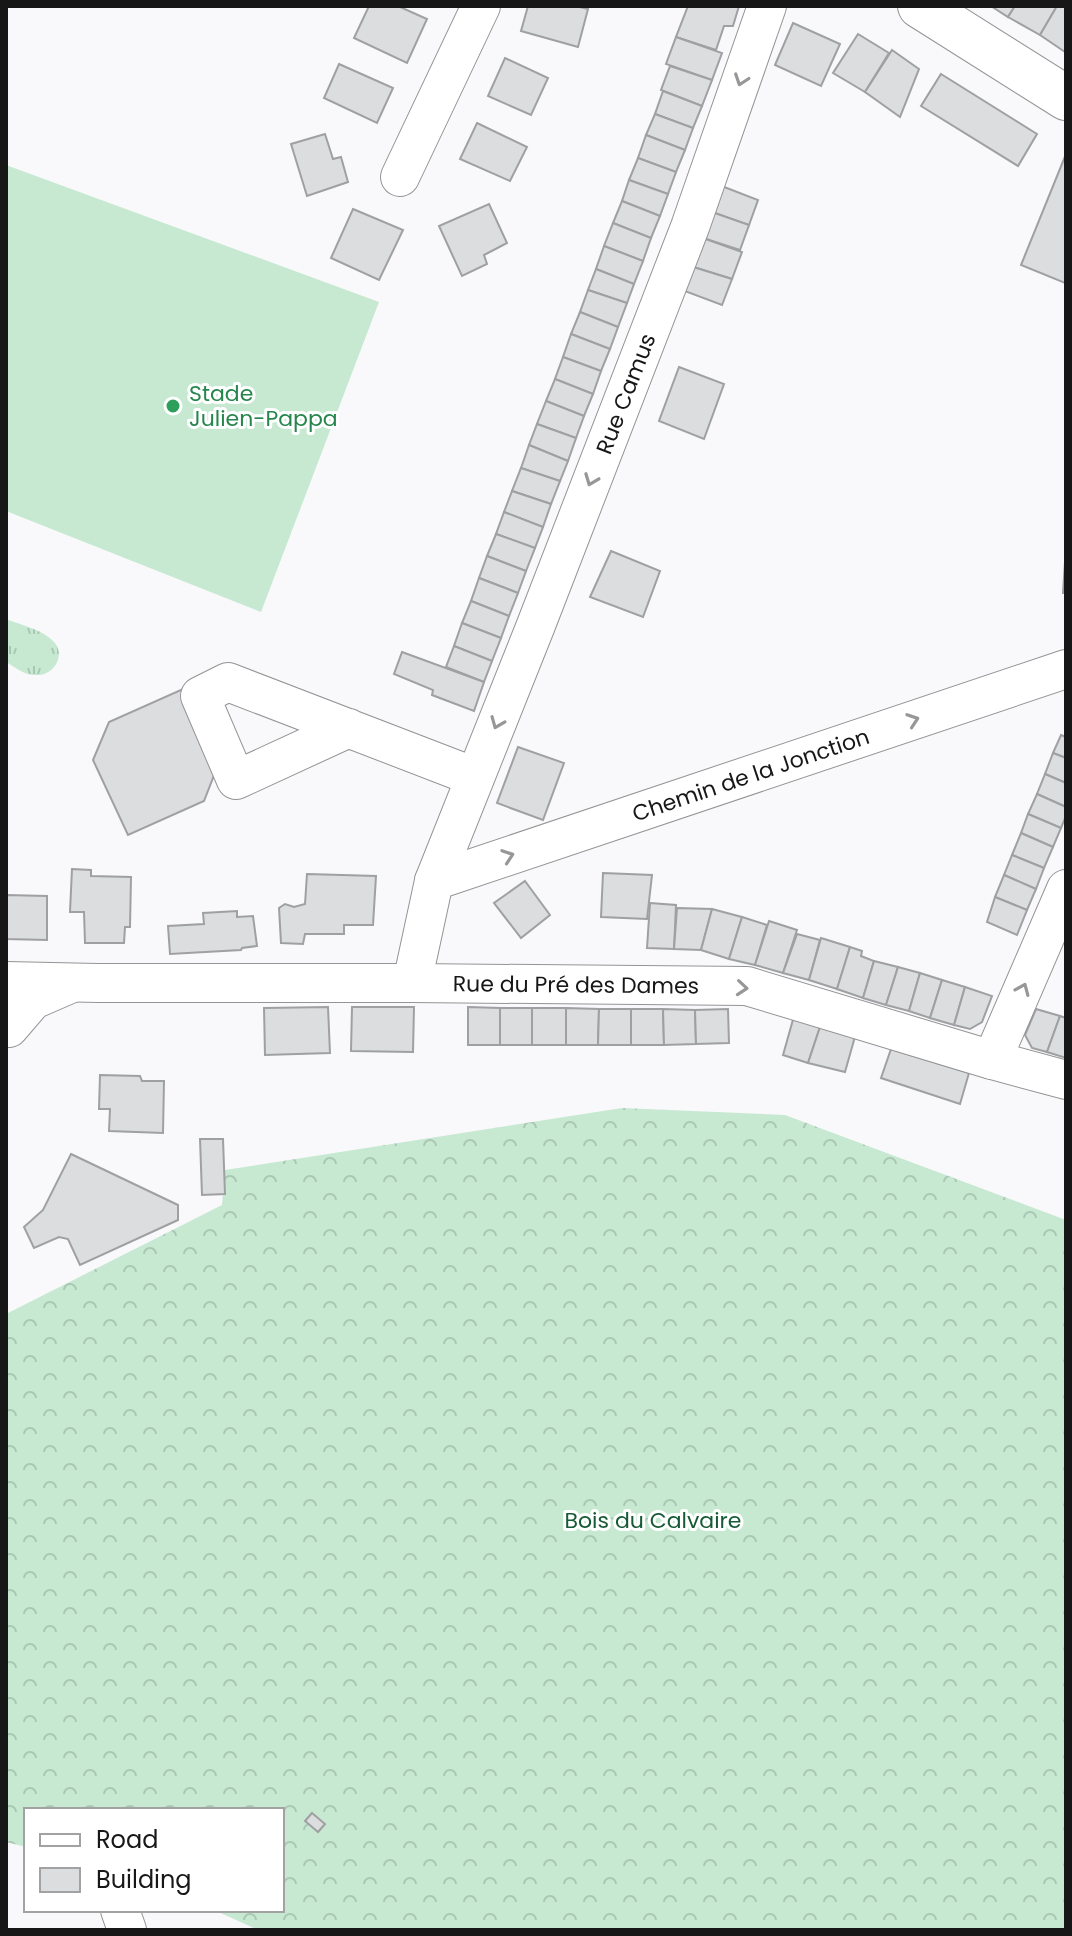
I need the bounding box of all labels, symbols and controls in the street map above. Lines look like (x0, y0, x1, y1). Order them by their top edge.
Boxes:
one-way arrow (735, 72, 751, 86)
street label: Rue Camus (589, 329, 663, 459)
place label: Stade Julien-Pappa (189, 378, 338, 434)
marker: Stade Julien-Pappa (164, 397, 182, 415)
one-way arrow (584, 472, 601, 486)
one-way arrow (906, 713, 919, 729)
one-way arrow (490, 715, 507, 729)
street label: Chemin de la Jonction (628, 721, 873, 829)
one-way arrow (500, 850, 514, 866)
street label: Rue du Pré des Dames (453, 968, 699, 1002)
one-way arrow (736, 979, 749, 996)
one-way arrow (1013, 982, 1029, 997)
park label: Bois du Calvaire (565, 1505, 741, 1536)
legend (24, 1808, 284, 1912)
text: Road (96, 1823, 158, 1856)
text: Building (96, 1863, 192, 1896)

